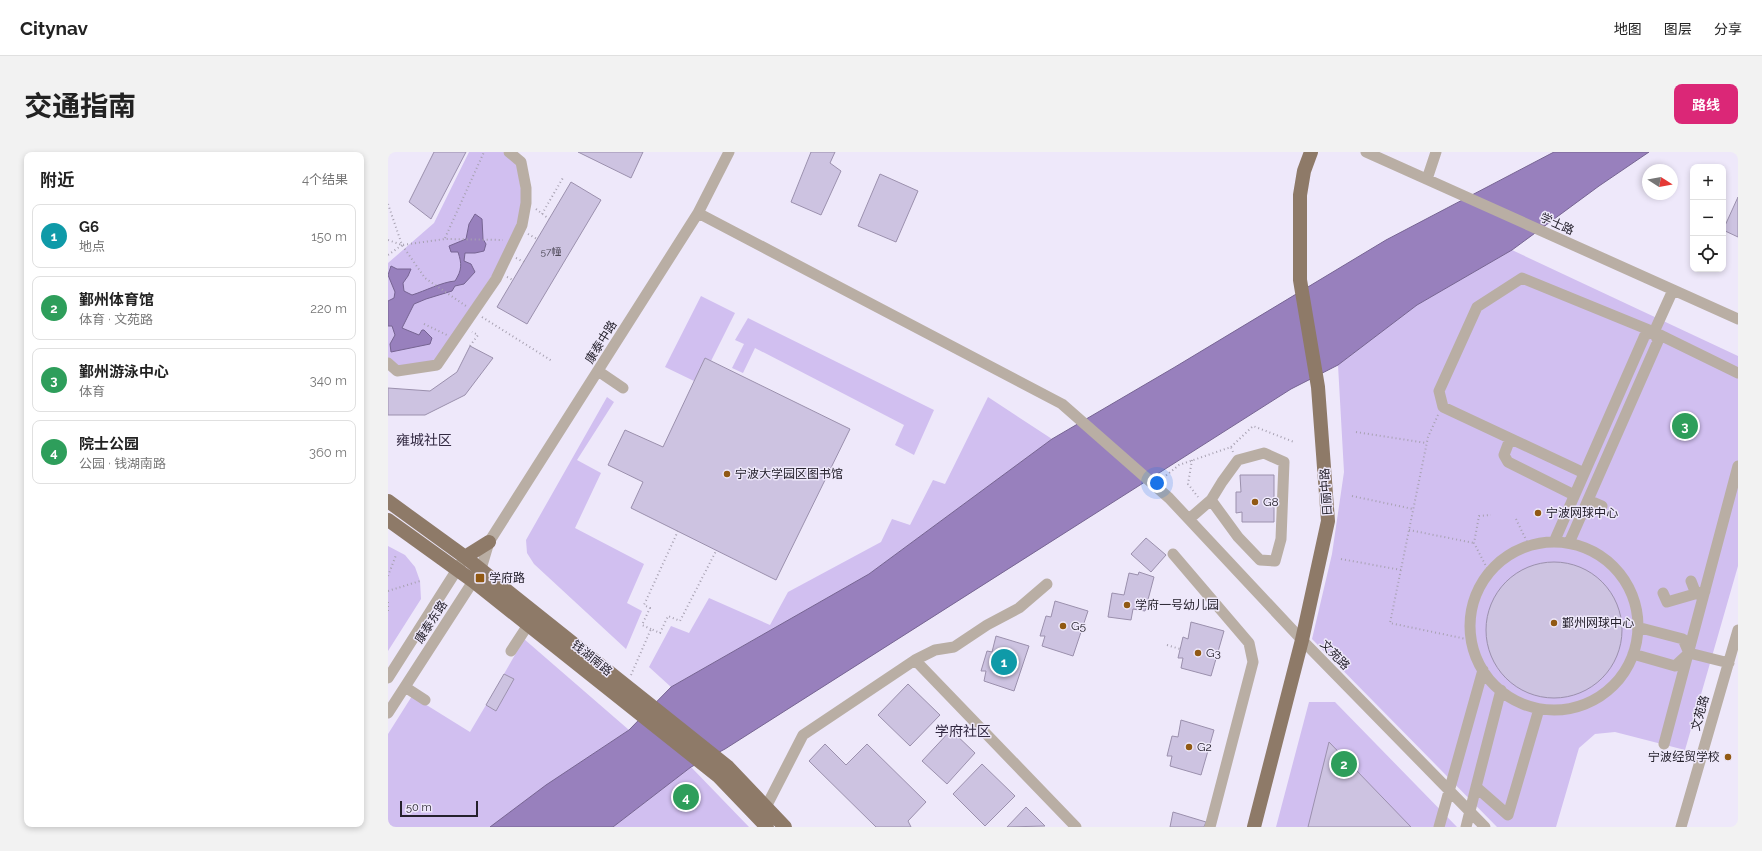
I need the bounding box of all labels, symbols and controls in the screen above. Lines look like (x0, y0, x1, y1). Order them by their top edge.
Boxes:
text: Citynav (20, 17, 88, 39)
text: 地图 (1614, 21, 1642, 37)
text: 图层 (1664, 21, 1692, 37)
text: 分享 (1714, 21, 1742, 37)
button: 路线 (1674, 84, 1738, 124)
text: 交通指南 (24, 90, 136, 123)
north arrow (1642, 164, 1678, 200)
map controls (1690, 164, 1726, 272)
button: + (1690, 164, 1726, 200)
text: 附近 (40, 170, 74, 190)
text: 4个结果 (302, 172, 348, 187)
button: − (1690, 200, 1726, 236)
street label: 学士路 (1538, 210, 1576, 238)
text: G6 (79, 218, 99, 236)
text: 1 (51, 229, 57, 244)
text: 150 m (311, 229, 347, 244)
button: locate (1690, 236, 1726, 272)
text: 地点 (79, 239, 105, 254)
house number: 57幢 (541, 246, 561, 257)
text: 鄞州体育馆 (79, 291, 154, 309)
text: 2 (50, 301, 58, 316)
text: 220 m (310, 301, 347, 316)
text: 体育 · 文苑路 (79, 312, 153, 327)
street label: 康泰中路 (582, 318, 620, 366)
text: 鄞州游泳中心 (79, 363, 169, 381)
text: 3 (50, 373, 58, 388)
text: 340 m (310, 373, 347, 388)
text: 体育 (79, 384, 105, 399)
pin: 3 (1672, 411, 1698, 441)
district label: 雍城社区 (396, 432, 452, 448)
text: 院士公园 (79, 435, 139, 453)
text: 4 (50, 445, 58, 460)
text: 360 m (309, 445, 347, 460)
text: 公园 · 钱湖南路 (79, 456, 166, 471)
place label: 宁波大学园区图书馆 (735, 467, 843, 481)
street label: 日丽中路 (1317, 468, 1335, 516)
marker: 宁波大学园区图书馆 (722, 469, 732, 479)
your location (1147, 473, 1167, 493)
place label: G8 (1263, 495, 1279, 509)
marker: G8 (1250, 497, 1260, 507)
place label: 宁波网球中心 (1546, 506, 1618, 520)
marker: 宁波网球中心 (1533, 508, 1543, 518)
place label: 学府路 (489, 571, 525, 585)
marker: 学府路 (474, 572, 486, 584)
street label: 康泰东路 (412, 598, 450, 646)
place label: 学府一号幼儿园 (1135, 598, 1219, 612)
marker: 学府一号幼儿园 (1122, 600, 1132, 610)
place label: 鄞州网球中心 (1562, 616, 1634, 630)
marker: 鄞州网球中心 (1549, 618, 1559, 628)
place label: G5 (1071, 619, 1087, 633)
marker: G5 (1058, 621, 1068, 631)
street label: 钱湖南路 (569, 637, 615, 679)
street label: 文苑路 (1317, 637, 1353, 673)
place label: G3 (1206, 646, 1221, 660)
pin: 1 (991, 647, 1017, 677)
marker: G3 (1193, 648, 1203, 658)
street label: 文苑路 (1688, 694, 1712, 732)
district label: 学府社区 (935, 723, 991, 739)
place label: G2 (1197, 740, 1212, 754)
marker: G2 (1184, 742, 1194, 752)
pin: 2 (1331, 749, 1357, 779)
place label: 宁波经贸学校 (1648, 750, 1720, 764)
marker: 宁波经贸学校 (1723, 752, 1733, 762)
pin: 4 (673, 782, 699, 812)
scale bar (400, 799, 478, 818)
text: 50 m (406, 801, 432, 814)

